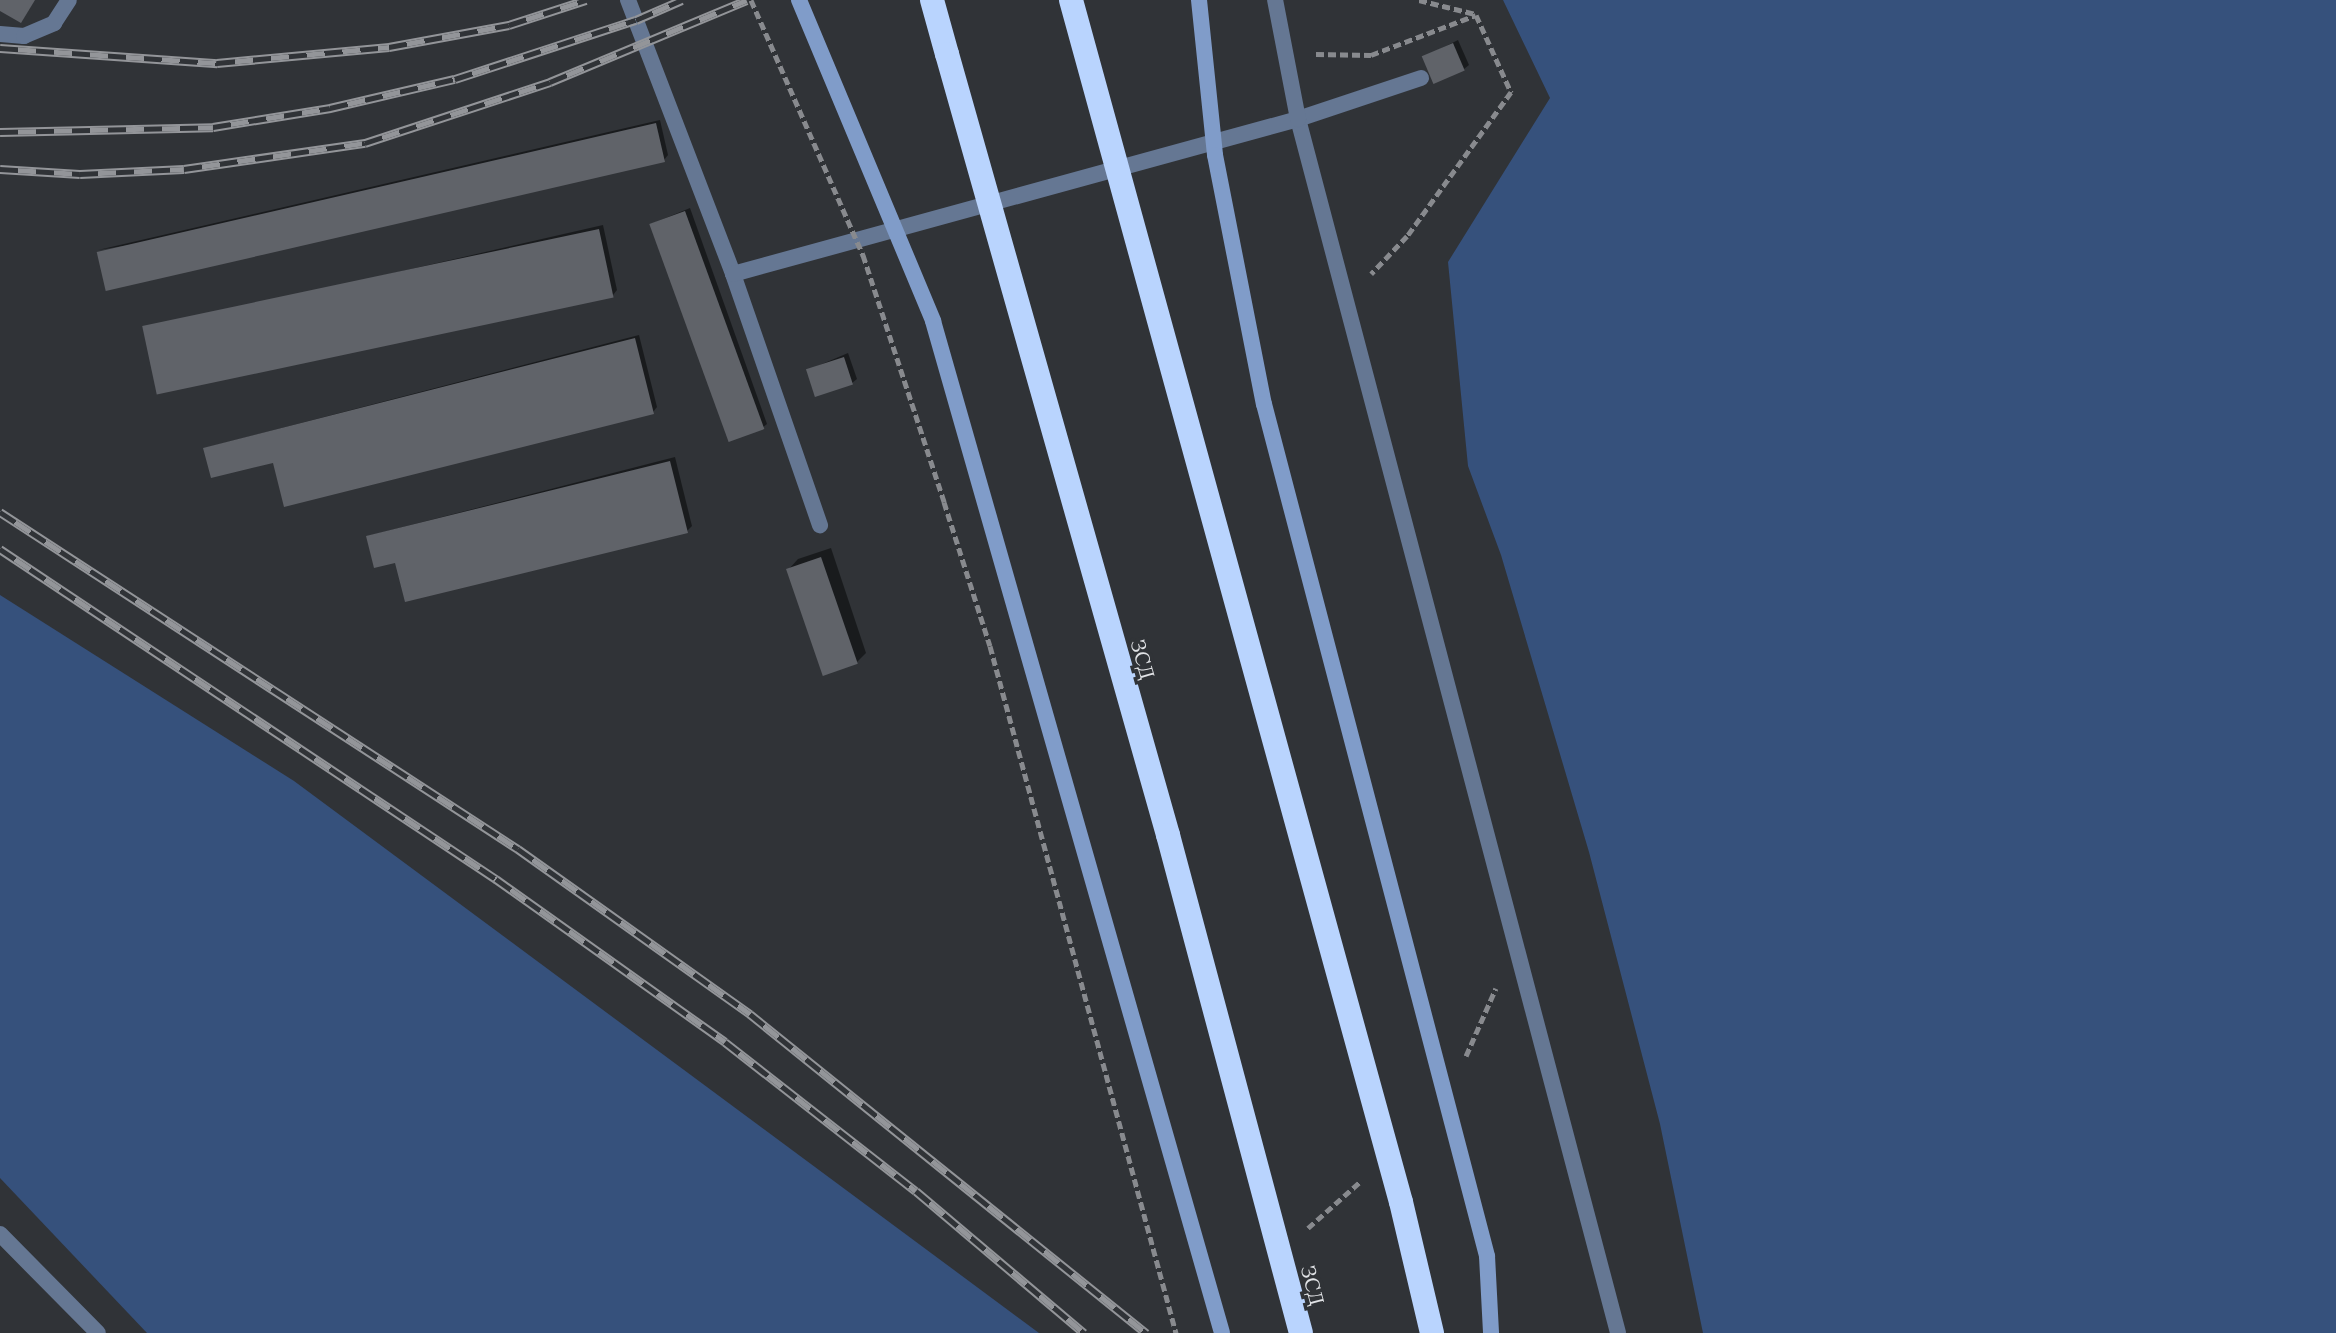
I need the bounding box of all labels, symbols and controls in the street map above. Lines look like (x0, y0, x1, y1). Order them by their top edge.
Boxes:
street label: ЗСД (1126, 636, 1160, 682)
street label: ЗСД (1296, 1263, 1330, 1307)

